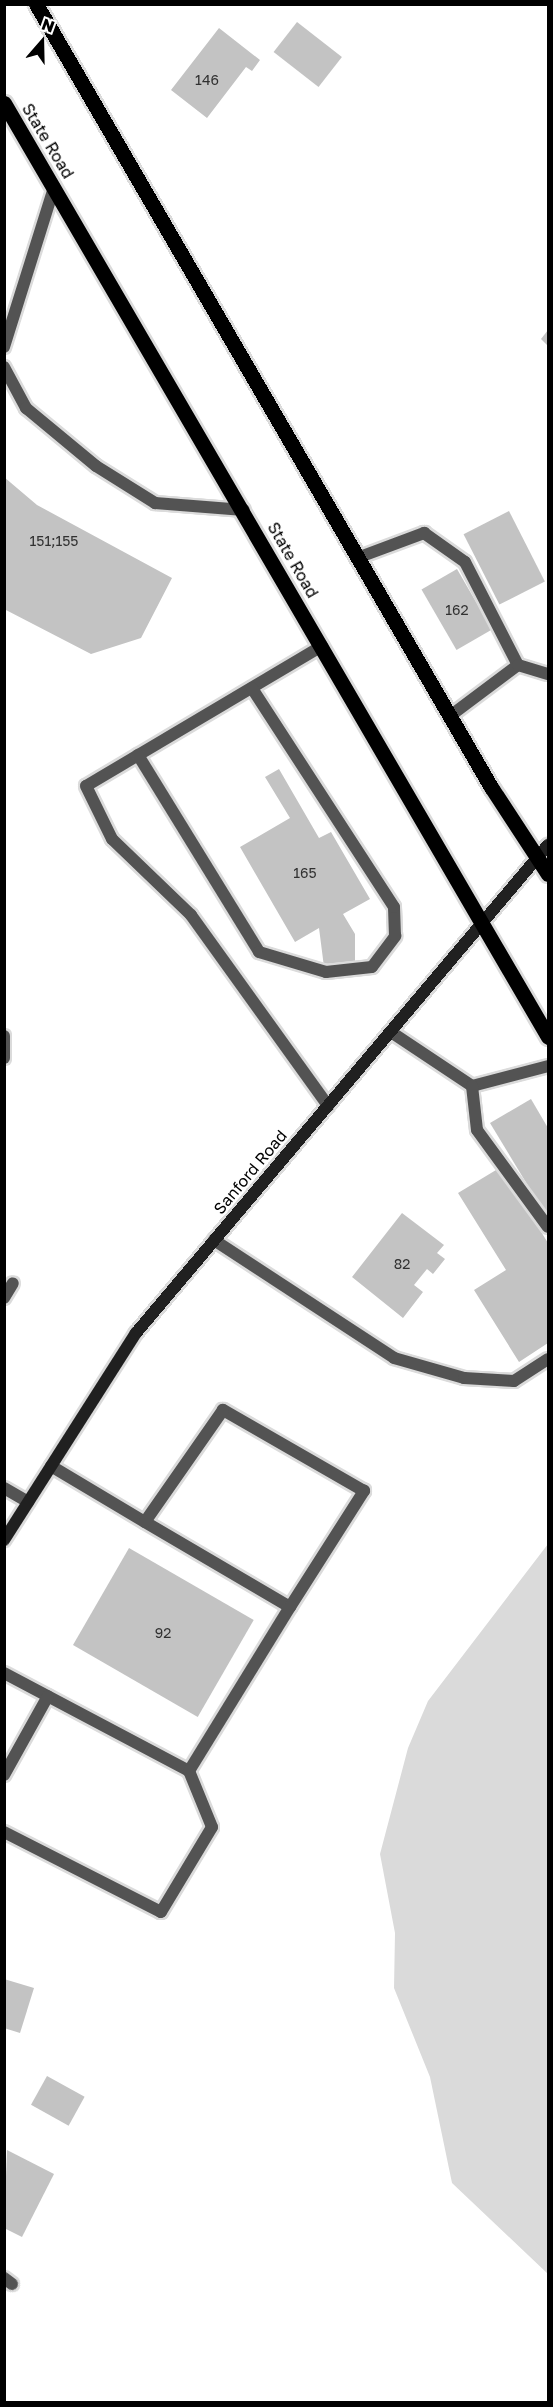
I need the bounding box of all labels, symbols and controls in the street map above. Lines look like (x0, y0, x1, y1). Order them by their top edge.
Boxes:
north arrow (12, 12, 72, 72)
text: N (39, 14, 57, 37)
house number: 146 (195, 72, 219, 88)
street label: State Road (18, 100, 78, 182)
street label: State Road (264, 519, 322, 601)
house number: 151;155 (30, 533, 78, 549)
house number: 162 (445, 602, 469, 618)
house number: 165 (293, 865, 317, 881)
street label: Sanford Road (209, 1126, 291, 1218)
house number: 82 (394, 1256, 410, 1272)
house number: 92 (155, 1625, 171, 1641)

